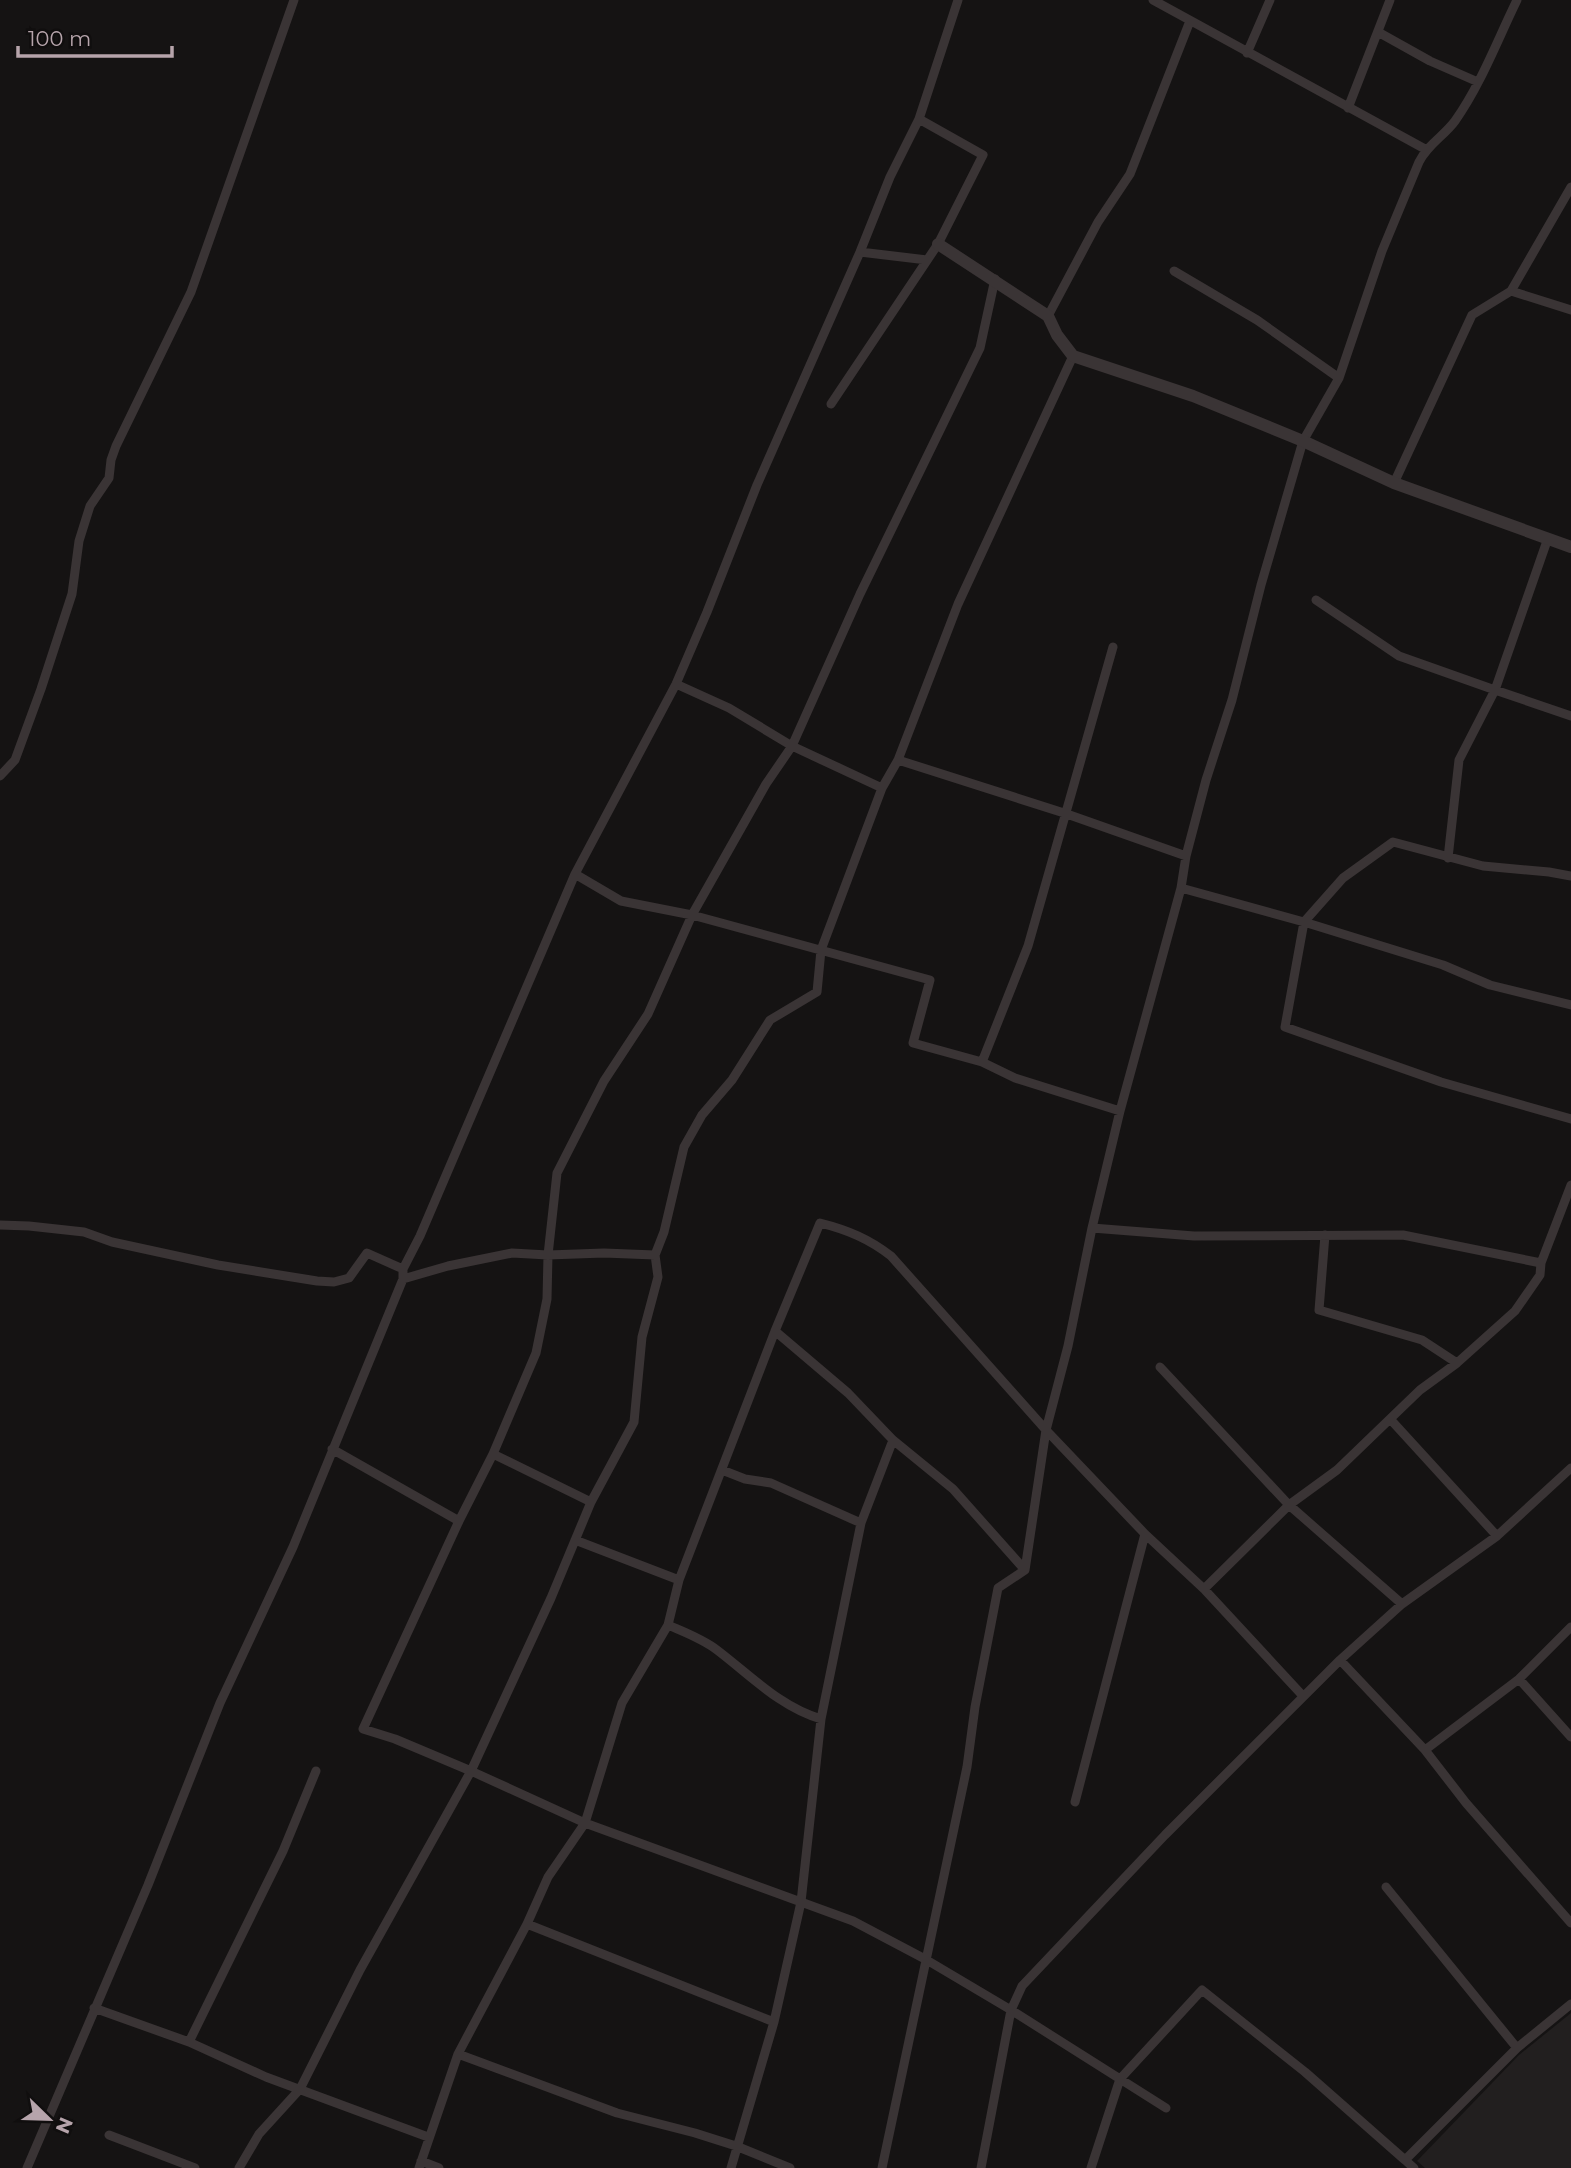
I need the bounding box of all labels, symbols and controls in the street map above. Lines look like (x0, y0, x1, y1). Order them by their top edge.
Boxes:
scale bar (18, 14, 172, 58)
text: 100 m (28, 26, 91, 51)
north arrow (14, 2084, 84, 2154)
text: N (51, 2114, 78, 2137)

